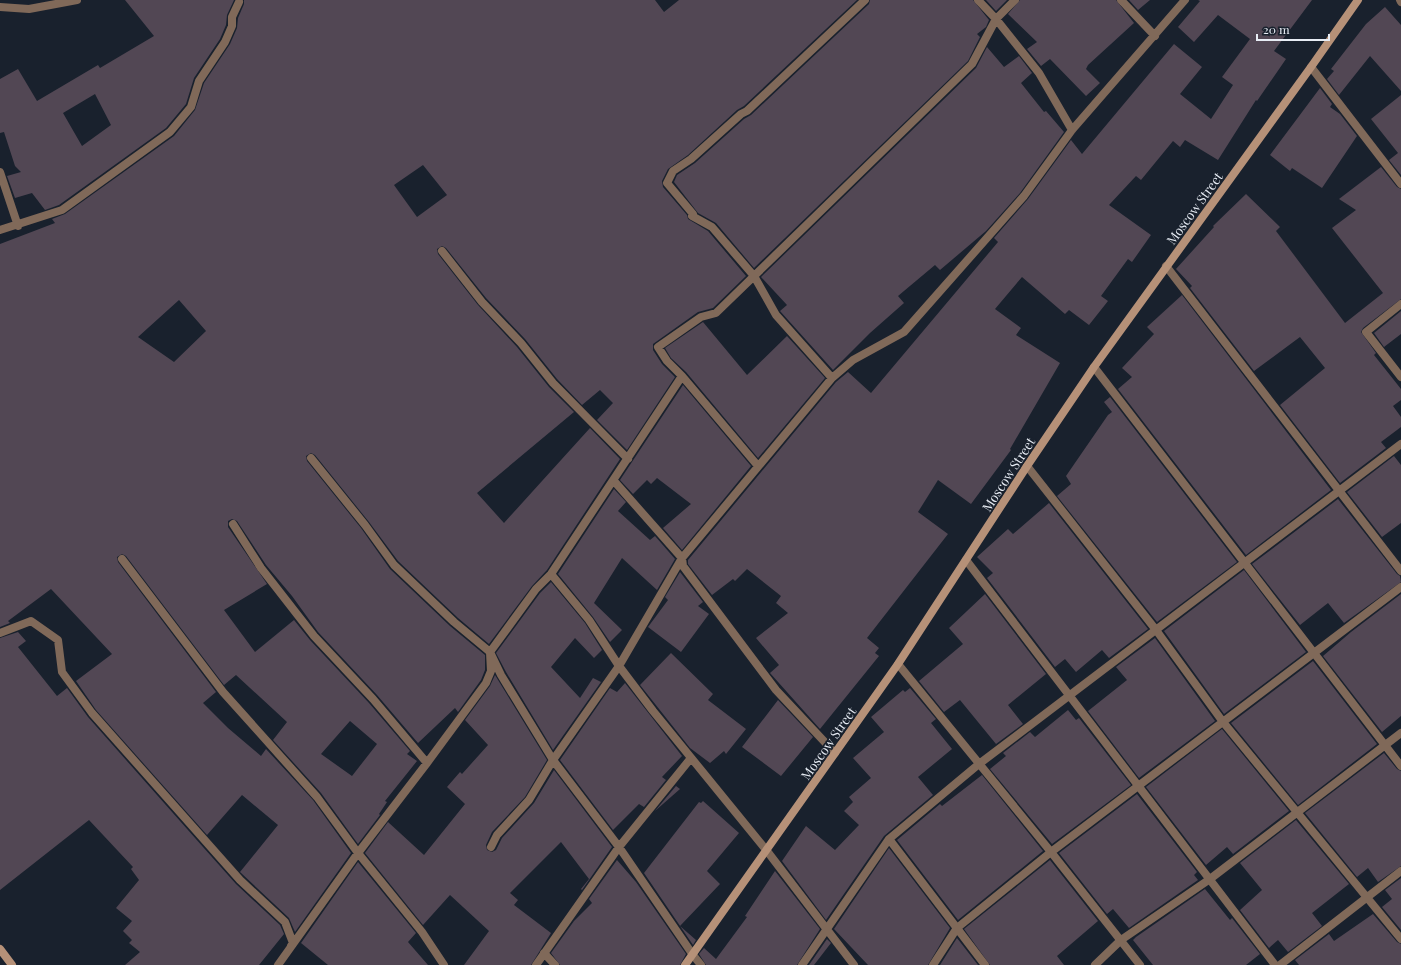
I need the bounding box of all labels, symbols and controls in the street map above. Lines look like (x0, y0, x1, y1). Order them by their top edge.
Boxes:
scale bar (1257, 16, 1329, 42)
text: 20 m (1263, 21, 1290, 37)
street label: Moscow Street (1162, 168, 1226, 247)
street label: Moscow Street (978, 433, 1039, 514)
street label: Moscow Street (797, 703, 860, 783)

